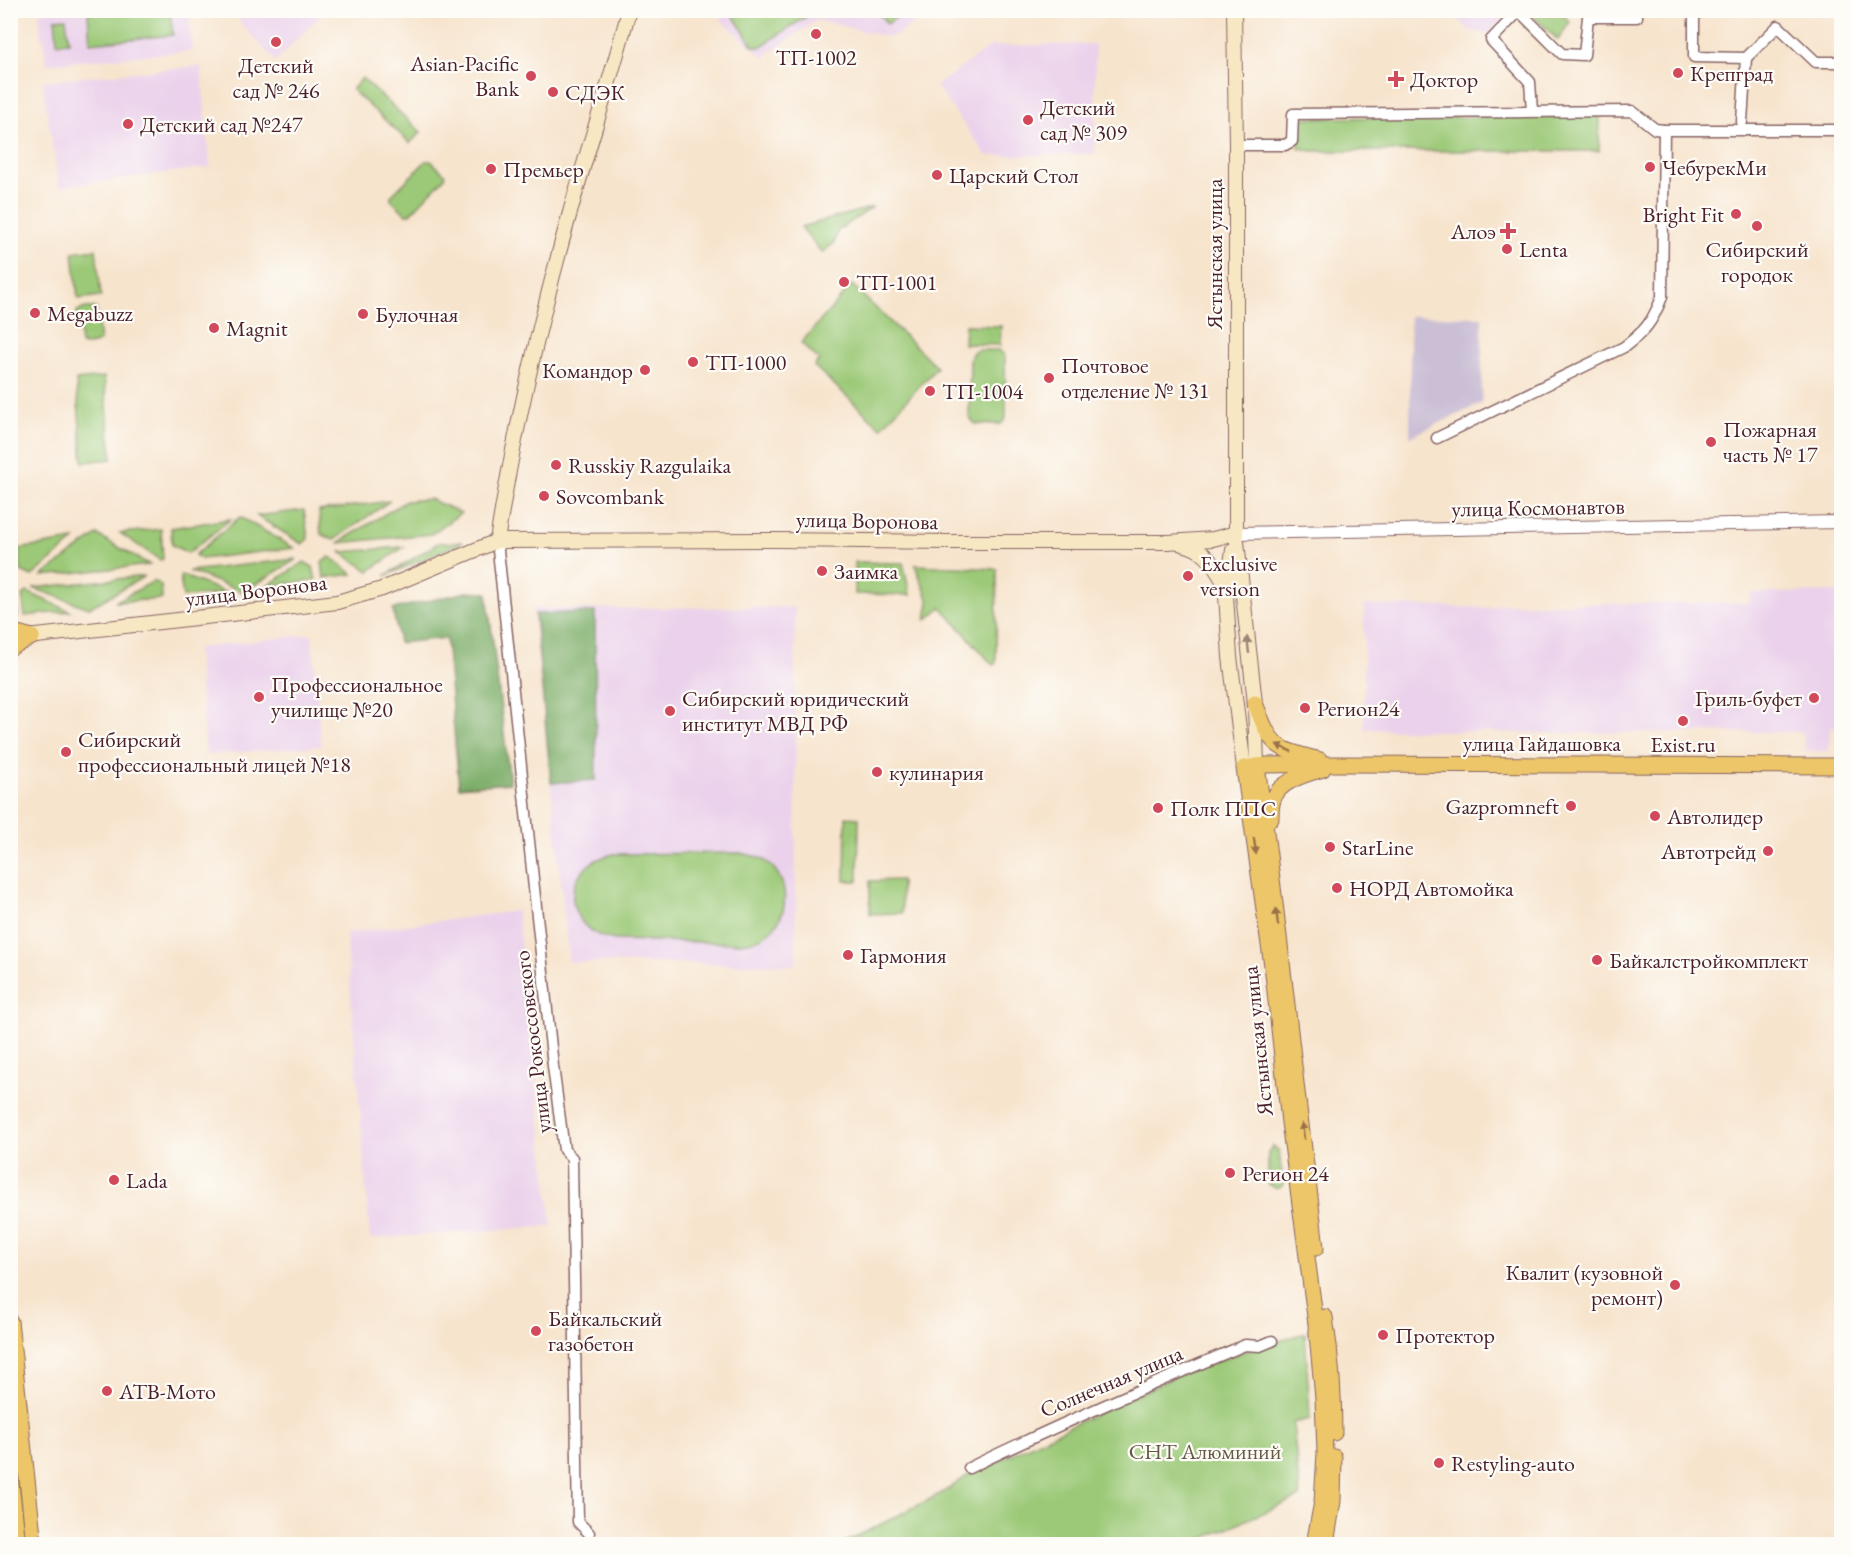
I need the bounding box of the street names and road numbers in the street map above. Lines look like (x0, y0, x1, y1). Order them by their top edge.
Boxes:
street label: Ястынская улица (1200, 178, 1229, 330)
street label: улица Космонавтов (1451, 491, 1625, 524)
street label: улица Воронова (796, 505, 939, 536)
street label: улица Воронова (184, 567, 329, 614)
street label: улица Гайдашовка (1463, 729, 1621, 758)
street label: улица Рокоссовского (507, 949, 558, 1135)
street label: Ястынская улица (1235, 964, 1280, 1118)
street label: Солнечная улица (1035, 1338, 1187, 1425)

